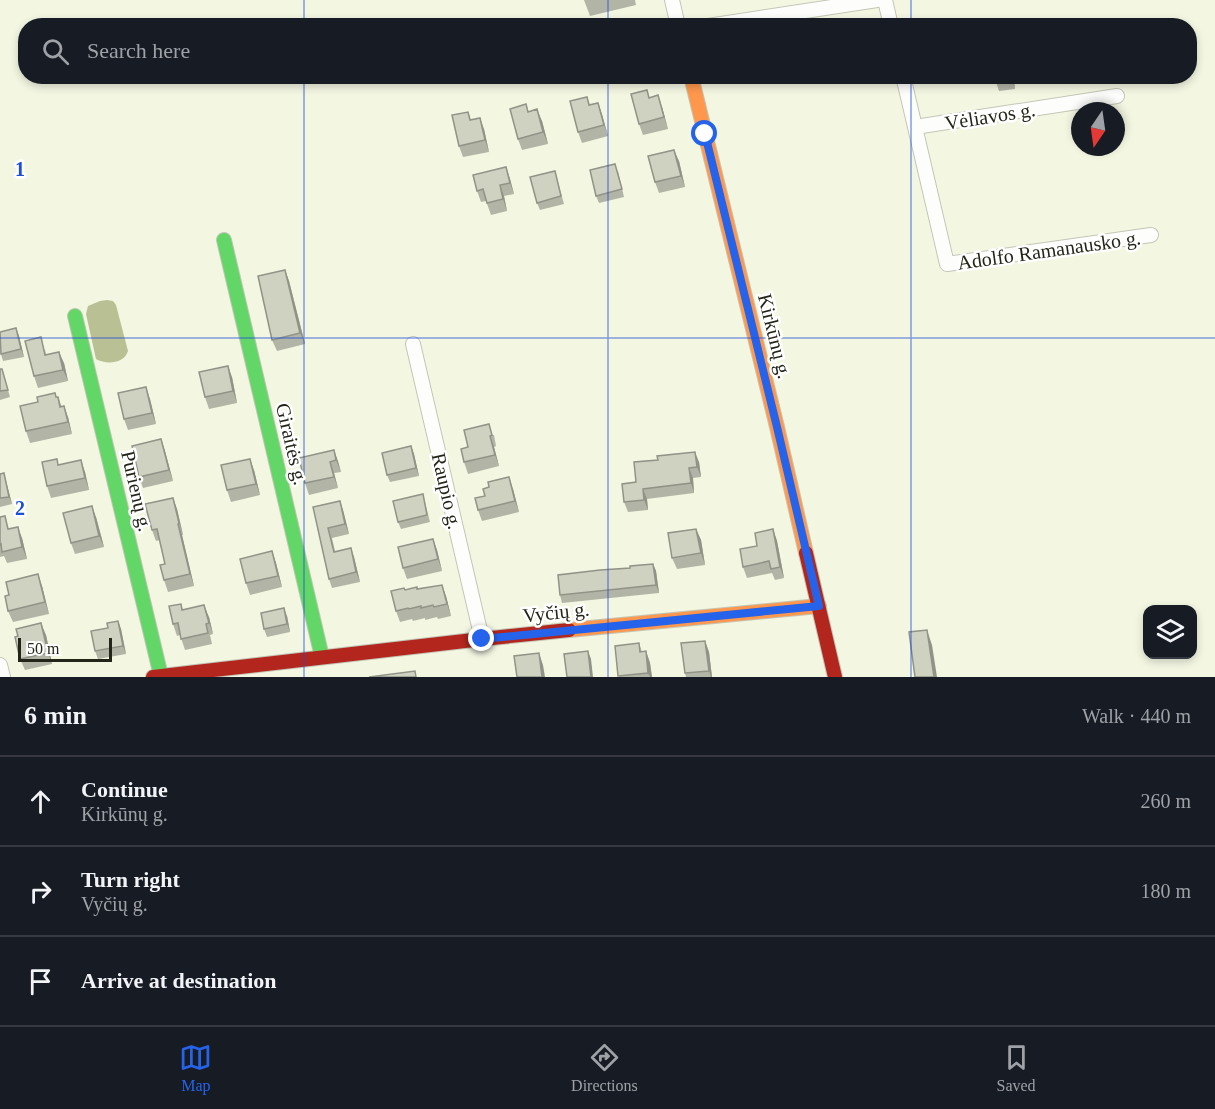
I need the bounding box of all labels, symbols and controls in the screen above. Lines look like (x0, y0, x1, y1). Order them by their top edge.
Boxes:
search box (18, 18, 1197, 84)
icon: search (39, 35, 72, 68)
text: Search here (87, 38, 190, 63)
street label: Vėliavos g. (943, 98, 1037, 135)
north arrow (1071, 102, 1125, 156)
route start (691, 120, 717, 146)
text: 1 (15, 158, 25, 180)
street label: Adolfo Ramanausko g. (956, 226, 1142, 275)
street label: Kirkūnų g. (753, 291, 796, 381)
street label: Giraitės g. (271, 401, 312, 487)
street label: Purienų g. (116, 448, 157, 534)
street label: Raupio g. (427, 451, 466, 532)
text: 2 (15, 497, 25, 519)
street label: Vyčių g. (522, 598, 590, 627)
map controls (1143, 605, 1197, 659)
button: layers (1143, 605, 1197, 659)
route end (468, 625, 494, 651)
scale bar (18, 635, 112, 662)
text: 50 m (27, 640, 59, 657)
text: 6 min (24, 701, 87, 730)
text: Walk · 440 m (1082, 705, 1191, 727)
text: Continue (81, 777, 168, 802)
icon: ahead (24, 785, 57, 818)
text: 260 m (1140, 790, 1191, 812)
text: Kirkūnų g. (81, 803, 168, 825)
text: Turn right (81, 867, 180, 892)
icon: right (24, 875, 57, 908)
text: 180 m (1140, 880, 1191, 902)
text: Vyčių g. (81, 893, 148, 915)
icon: arrive (24, 965, 57, 998)
text: Arrive at destination (81, 968, 277, 993)
tab: Map (179, 1041, 212, 1095)
tab: Directions (571, 1041, 638, 1095)
tab: Saved (996, 1041, 1036, 1095)

